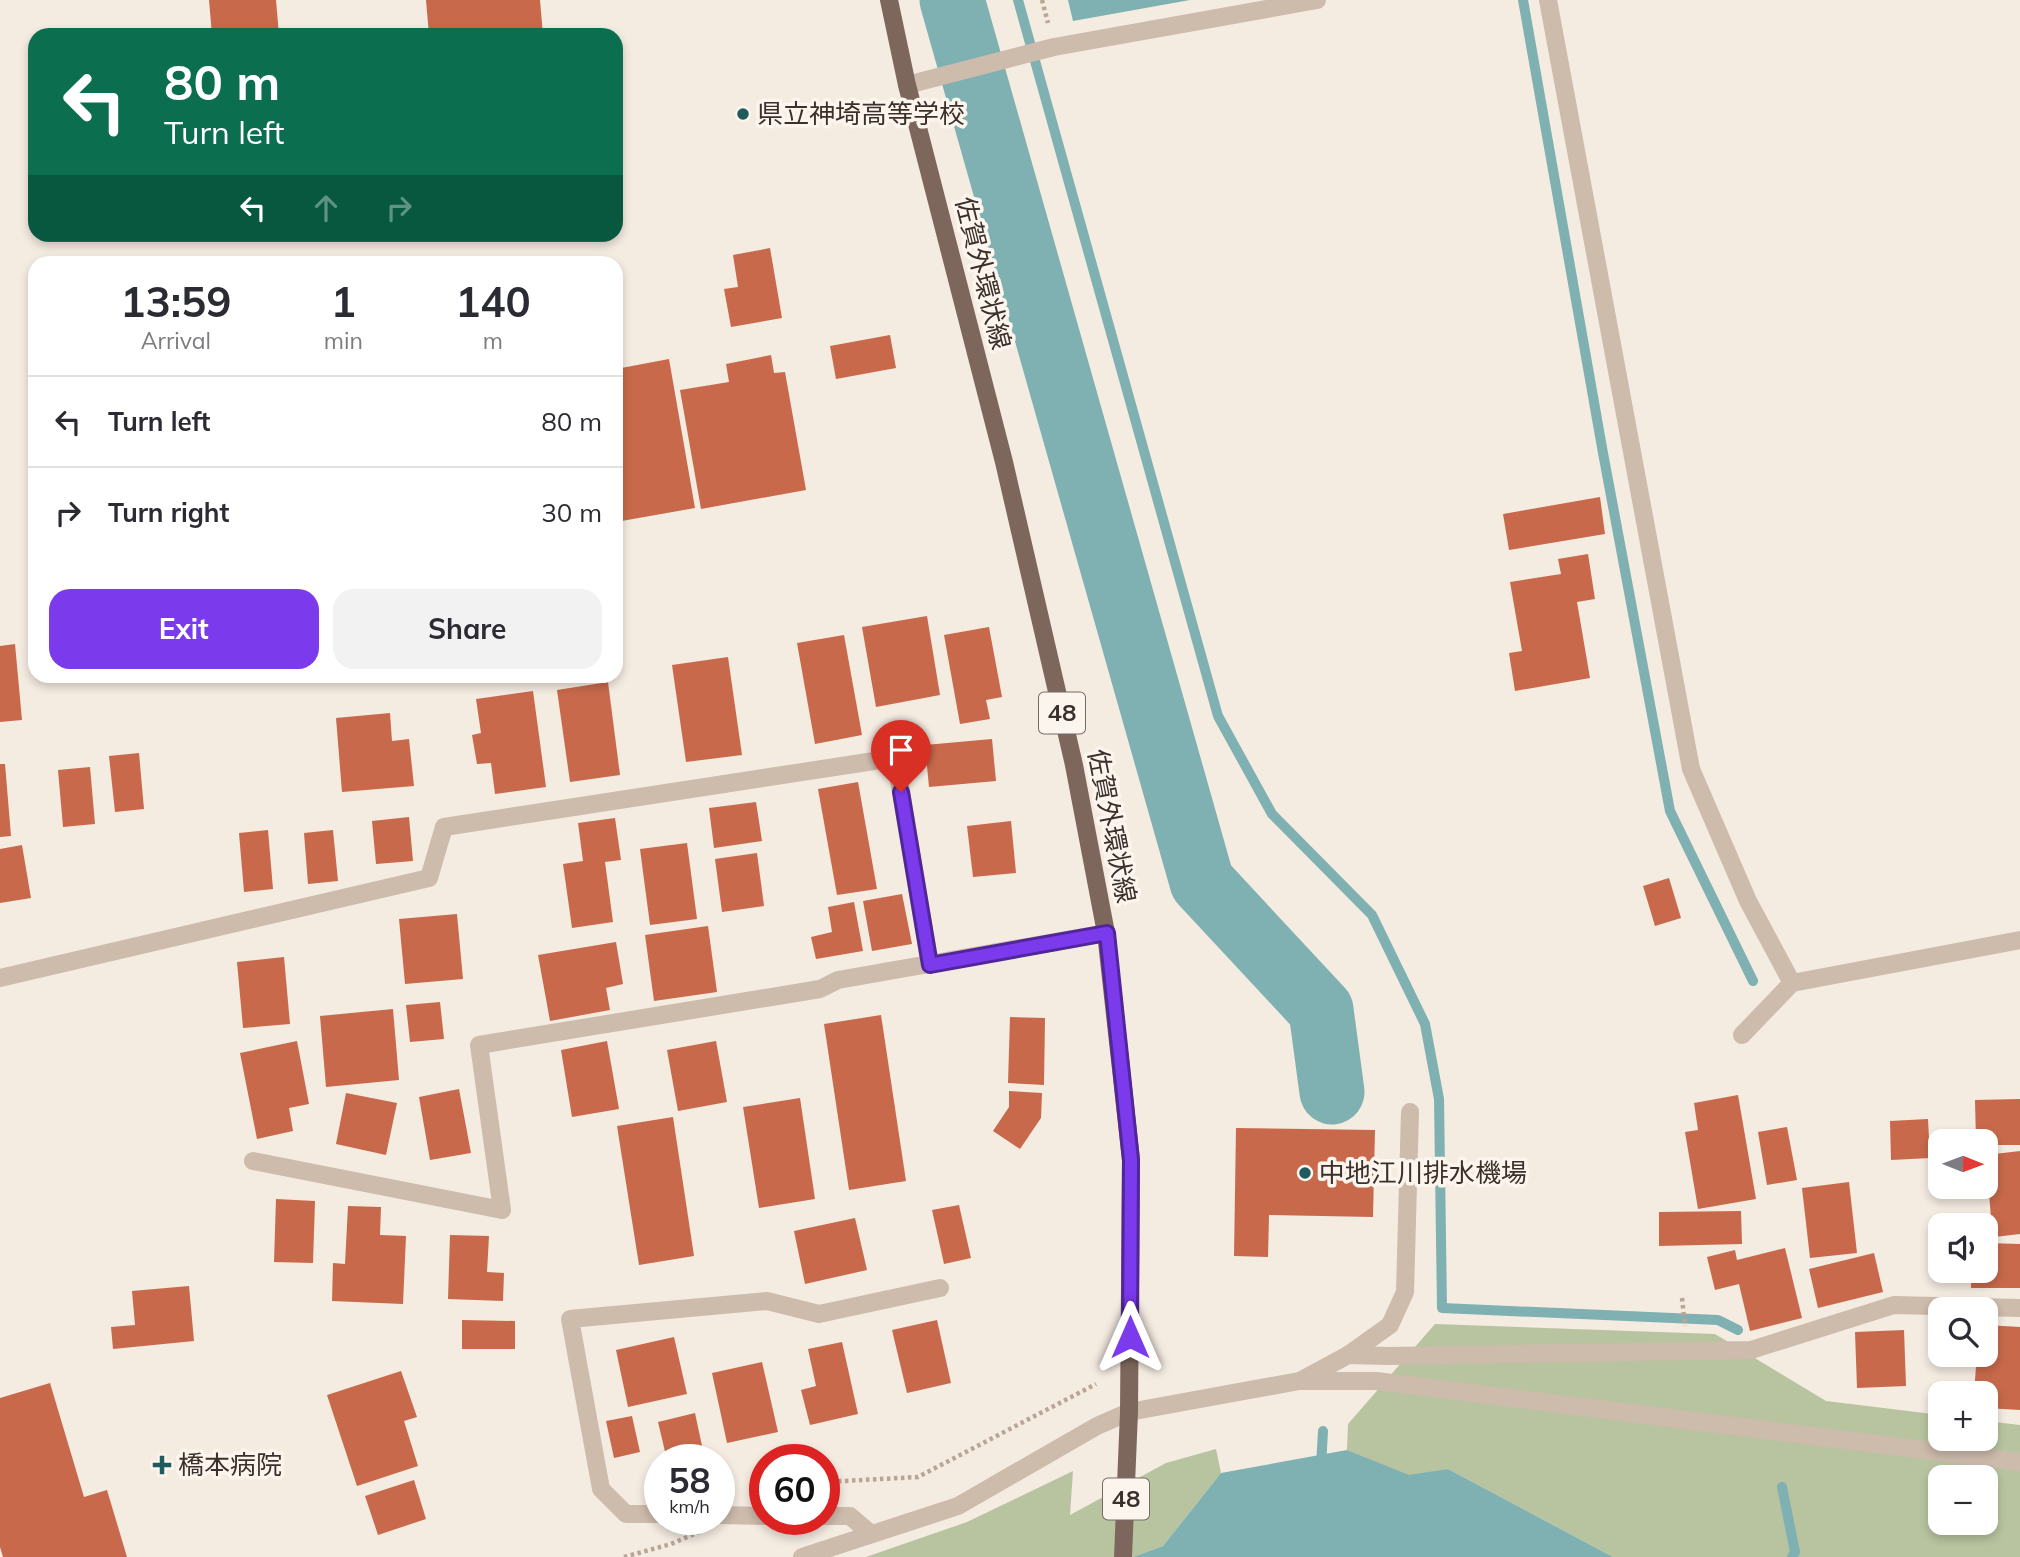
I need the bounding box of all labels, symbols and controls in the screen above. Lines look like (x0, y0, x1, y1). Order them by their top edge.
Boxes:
text: 80 m (164, 51, 280, 112)
icon: left (49, 56, 140, 147)
place label: 県立神埼高等学校 (757, 97, 965, 130)
marker: 県立神埼高等学校 (735, 106, 751, 122)
text: Turn left (164, 112, 284, 152)
icon: left (234, 189, 272, 227)
icon: ahead (307, 189, 345, 227)
icon: right (380, 189, 418, 227)
street label: 佐賀外環状線 (949, 193, 1018, 353)
text: 13:59 (120, 275, 231, 328)
text: 1 (331, 275, 356, 328)
text: 140 (455, 275, 531, 328)
text: Arrival (141, 326, 211, 355)
text: min (324, 326, 363, 355)
text: m (483, 326, 503, 355)
icon: left (49, 403, 87, 441)
text: Turn left (108, 405, 210, 438)
text: 80 m (541, 405, 602, 438)
icon: right (49, 494, 87, 532)
text: Turn right (108, 496, 229, 529)
text: 30 m (541, 496, 602, 529)
button: Exit (49, 589, 319, 669)
button: Share (333, 589, 602, 669)
road number: 48 (1039, 692, 1085, 734)
pin (871, 720, 931, 792)
icon: arrive (882, 731, 920, 769)
street label: 佐賀外環状線 (1081, 746, 1144, 906)
north arrow (1928, 1129, 1998, 1199)
map controls (1928, 1129, 1998, 1535)
place label: 中地江川排水機場 (1319, 1156, 1527, 1189)
marker: 中地江川排水機場 (1297, 1165, 1313, 1181)
button: sound (1928, 1213, 1998, 1283)
button: search (1928, 1297, 1998, 1367)
position arrow (1093, 1300, 1167, 1374)
button: + (1928, 1381, 1998, 1451)
speed limit sign: 60 (749, 1444, 840, 1535)
place label: 橋本病院 (178, 1448, 282, 1481)
marker: 橋本病院 (152, 1455, 172, 1475)
text: 58 (668, 1458, 711, 1502)
button: − (1928, 1465, 1998, 1535)
road number: 48 (1103, 1478, 1149, 1520)
text: km/h (669, 1495, 710, 1518)

